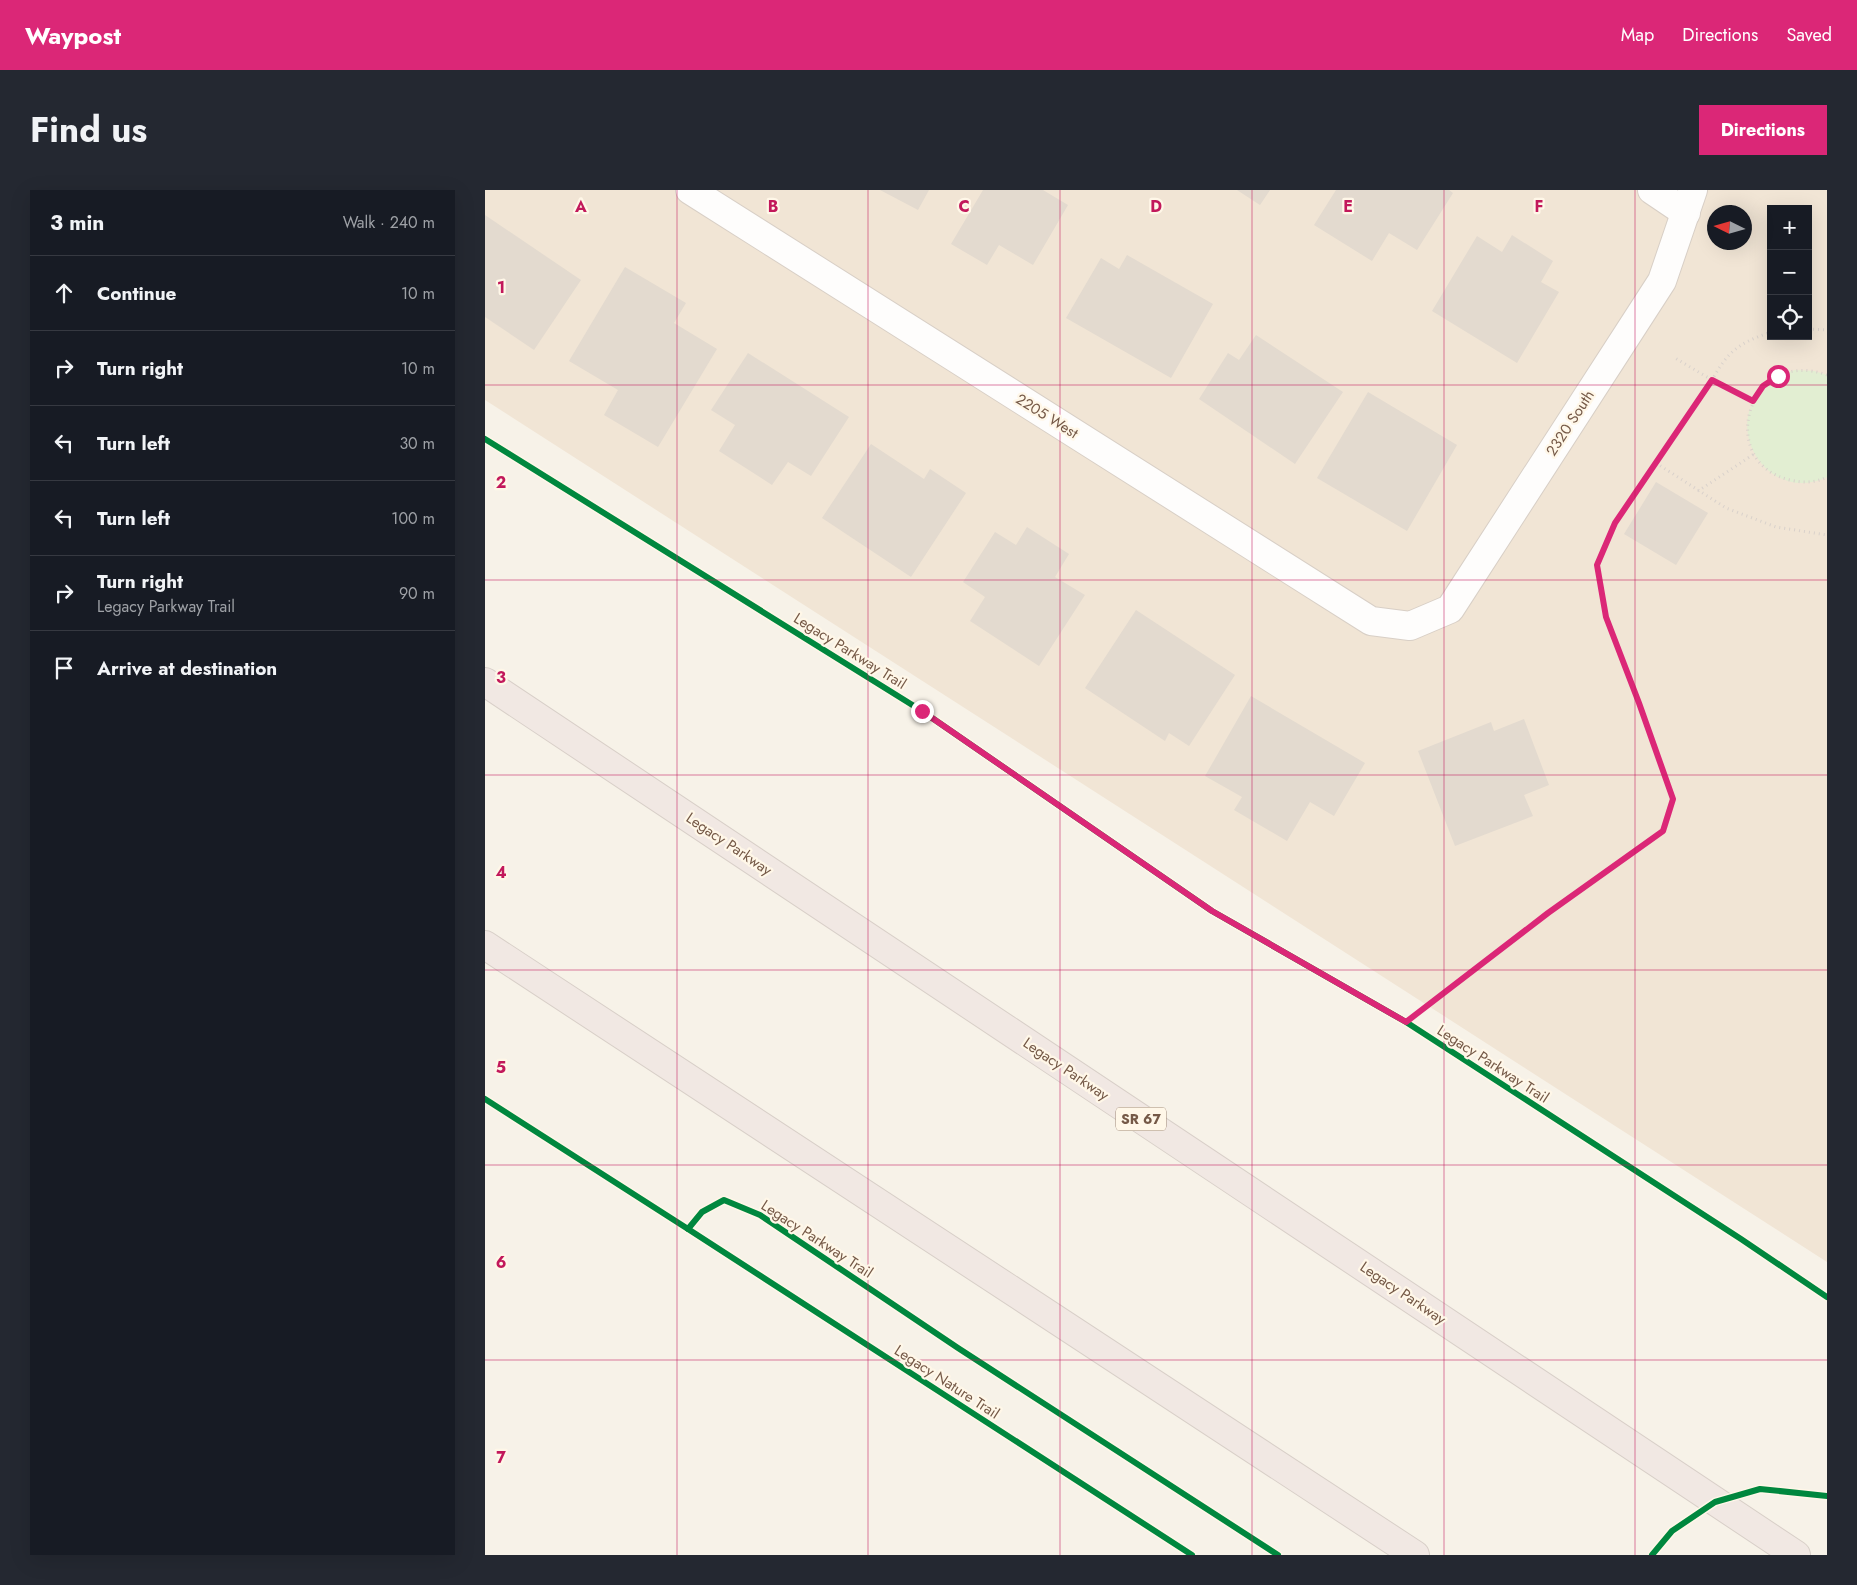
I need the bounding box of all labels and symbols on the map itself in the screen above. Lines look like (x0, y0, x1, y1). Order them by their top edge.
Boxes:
text: A (574, 195, 587, 218)
text: B (768, 195, 778, 218)
text: C (958, 195, 970, 218)
text: D (1150, 195, 1162, 218)
text: E (1343, 195, 1353, 218)
text: F (1535, 195, 1543, 218)
north arrow (1707, 205, 1752, 250)
text: 1 (497, 276, 505, 299)
route start (1767, 365, 1790, 388)
street label: 2320 South (1540, 386, 1600, 460)
street label: 2205 West (1011, 388, 1083, 444)
text: 2 (496, 471, 506, 494)
street label: Legacy Parkway Trail (789, 607, 911, 695)
text: 3 (496, 666, 506, 689)
route end (911, 700, 934, 723)
street label: Legacy Parkway (682, 807, 777, 881)
text: 4 (495, 861, 507, 884)
street label: Legacy Parkway Trail (1433, 1020, 1553, 1108)
street label: Legacy Parkway (1019, 1032, 1114, 1106)
text: 5 (496, 1056, 506, 1079)
road number: SR 67 (1116, 1108, 1166, 1131)
street label: Legacy Parkway Trail (757, 1195, 877, 1283)
text: 6 (496, 1251, 506, 1274)
street label: Legacy Parkway (1356, 1256, 1451, 1330)
street label: Legacy Nature Trail (890, 1340, 1004, 1424)
text: 7 (496, 1446, 506, 1469)

